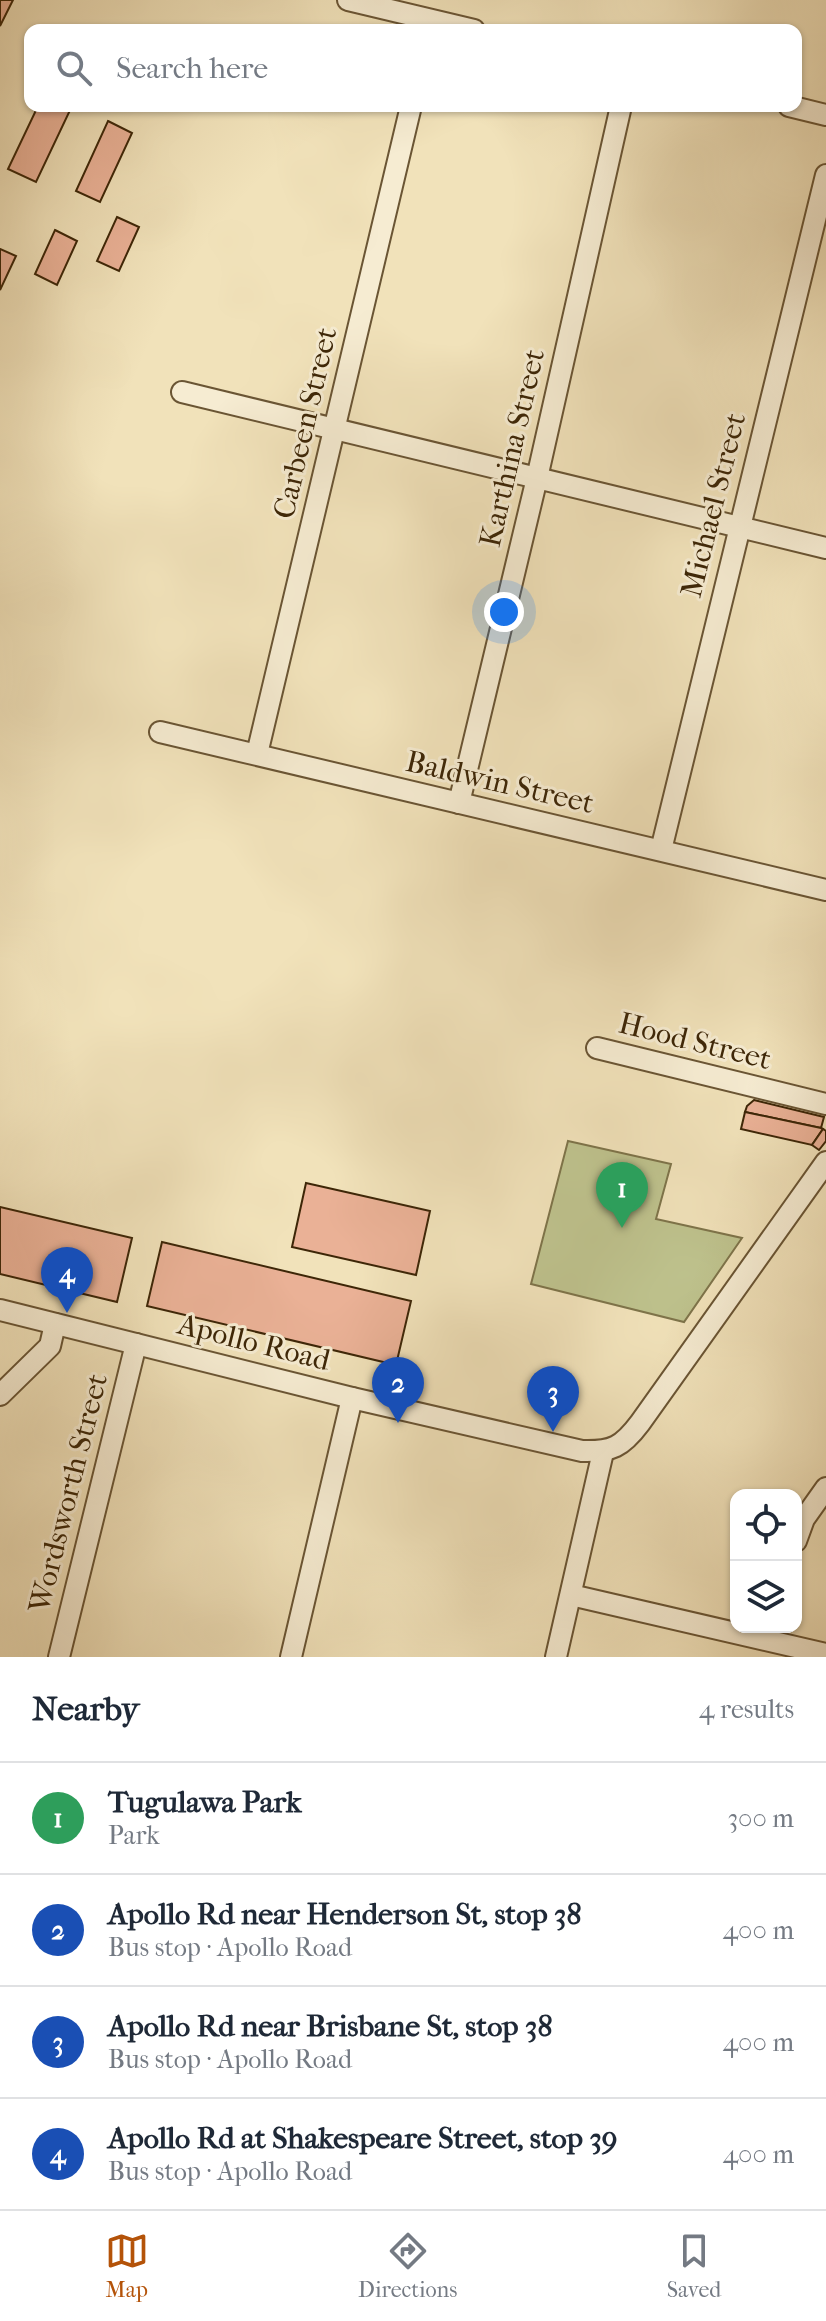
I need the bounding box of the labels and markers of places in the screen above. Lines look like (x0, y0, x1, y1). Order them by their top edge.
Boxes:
pin: 1 (596, 1162, 648, 1228)
pin: 4 (41, 1247, 93, 1313)
pin: 2 (372, 1357, 424, 1423)
pin: 3 (527, 1366, 579, 1432)

